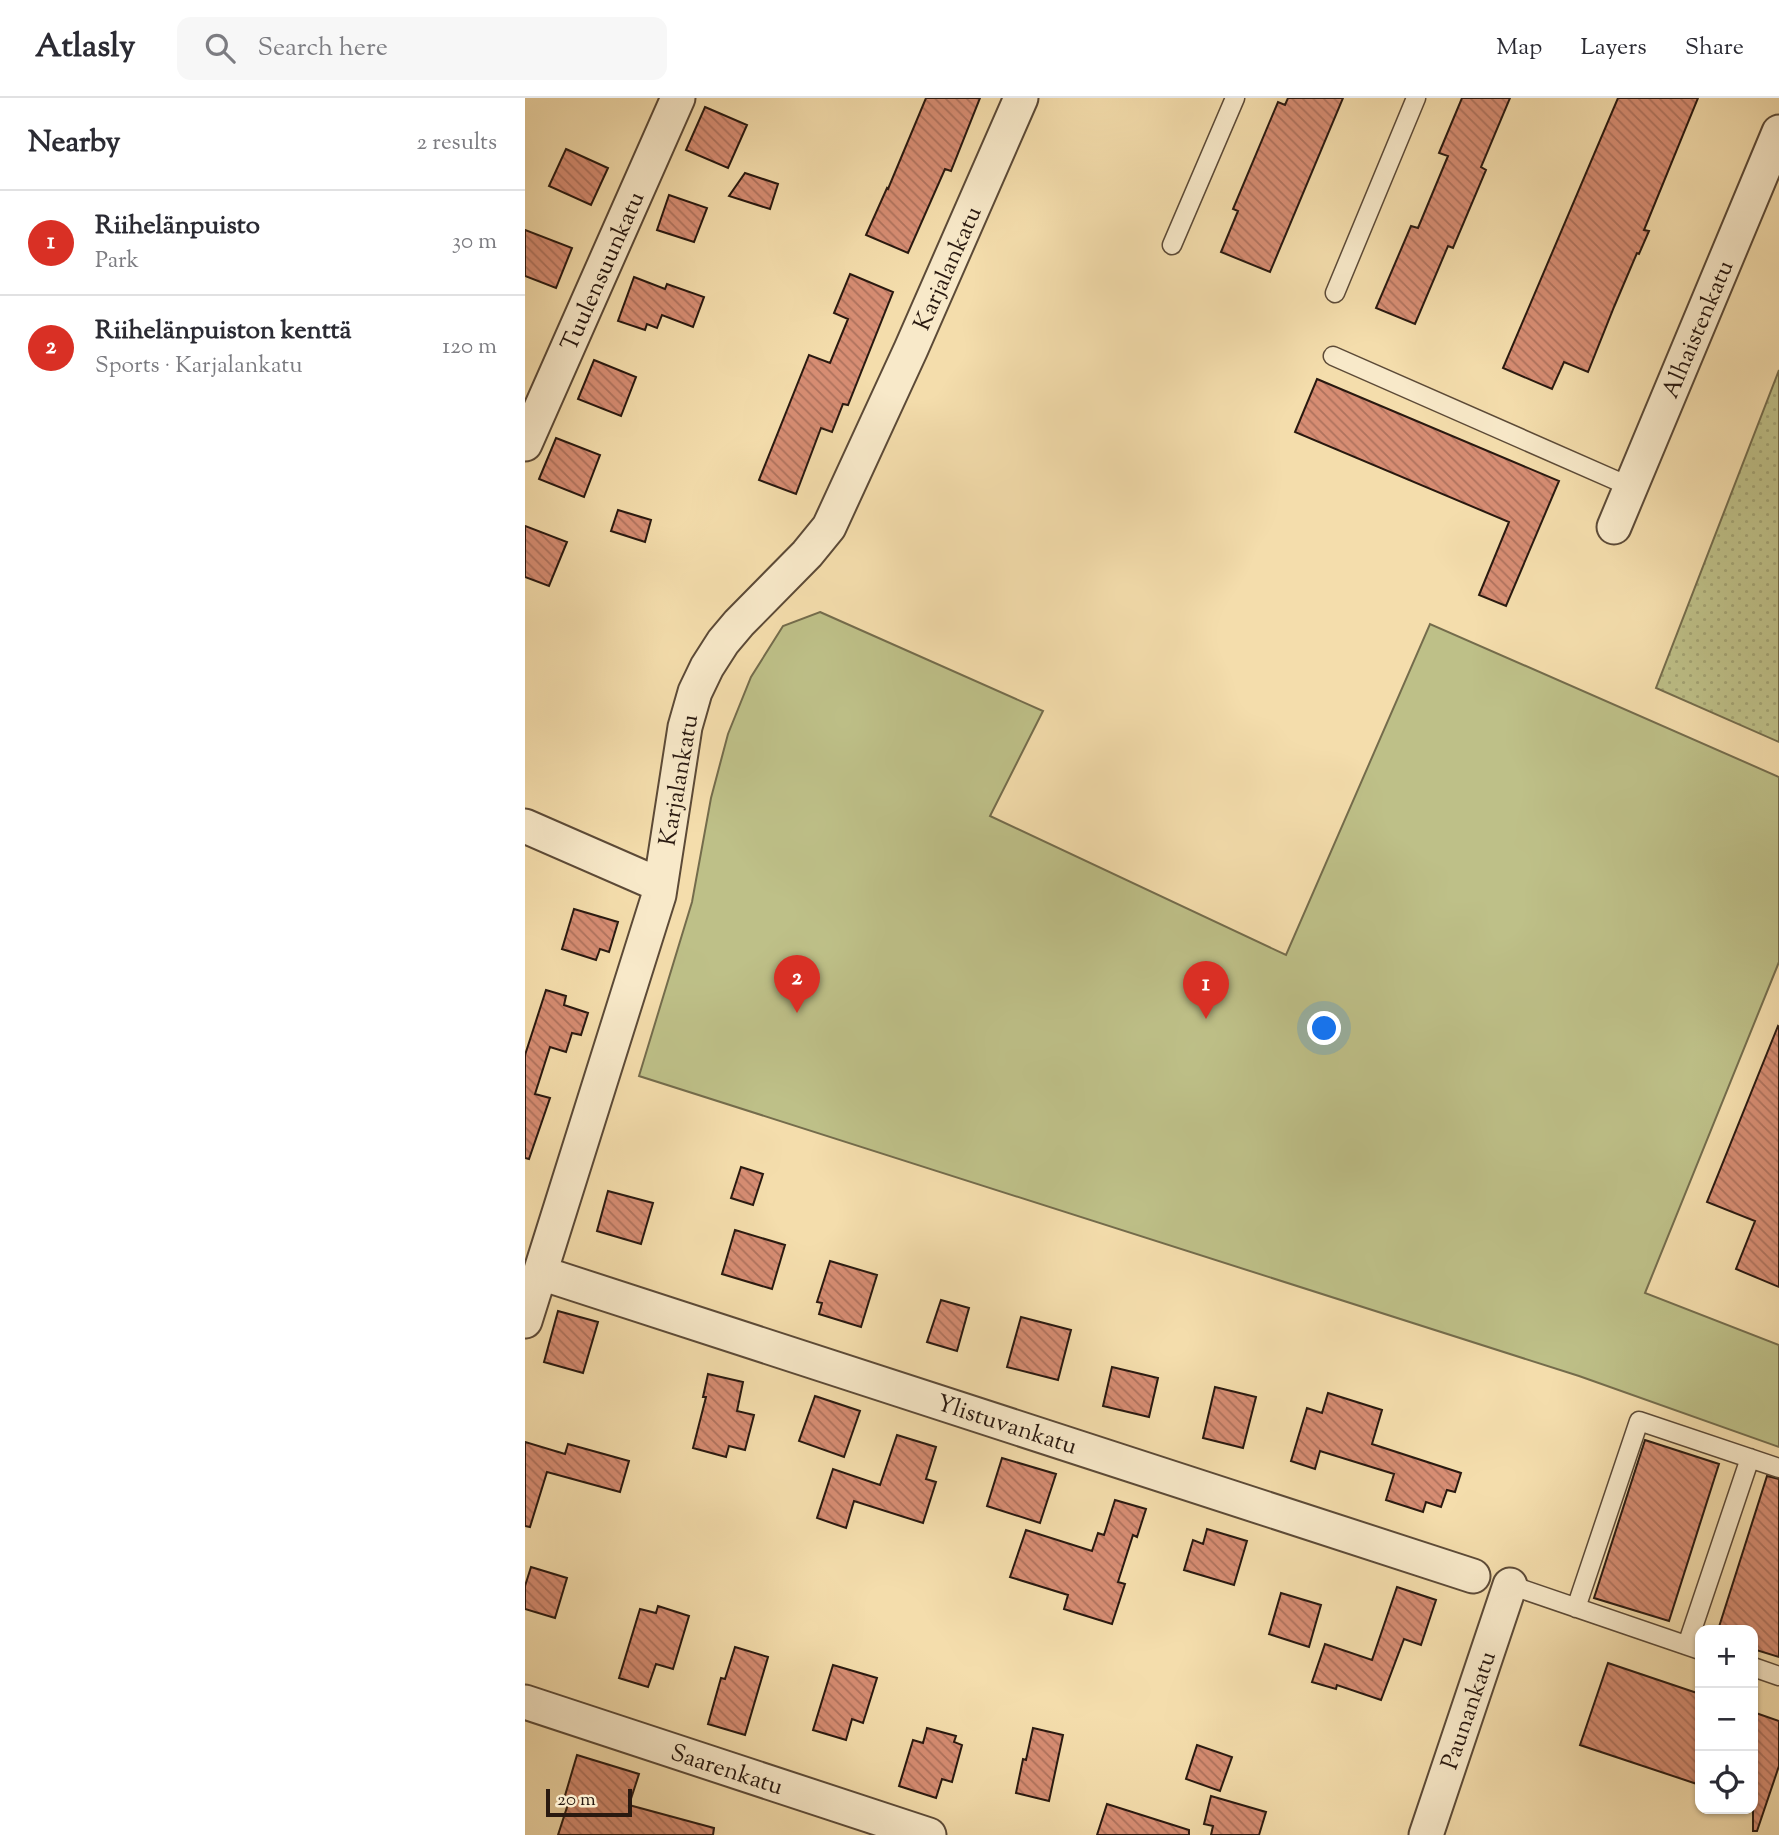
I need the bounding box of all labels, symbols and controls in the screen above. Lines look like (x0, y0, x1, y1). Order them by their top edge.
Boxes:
search box (177, 17, 667, 80)
text: Atlasly (35, 24, 135, 72)
icon: search (201, 29, 239, 67)
text: Search here (257, 30, 388, 67)
text: Map (1496, 31, 1542, 65)
text: Layers (1580, 31, 1647, 65)
text: Share (1685, 31, 1744, 65)
text: Nearby (28, 122, 120, 165)
text: 2 results (417, 127, 497, 160)
street label: Tuulensuunkatu (553, 186, 654, 357)
street label: Karjalankatu (906, 201, 991, 336)
text: Riihelänpuisto (95, 208, 260, 245)
text: 1 (47, 226, 55, 259)
text: 30 m (452, 226, 497, 259)
text: Park (95, 245, 139, 278)
street label: Alhaistenkatu (1654, 255, 1743, 404)
text: Riihelänpuiston kenttä (95, 313, 351, 350)
text: 2 (46, 331, 56, 364)
text: 120 m (442, 331, 497, 364)
text: Sports · Karjalankatu (95, 350, 302, 383)
street label: Karjalankatu (652, 712, 708, 849)
pin: 2 (774, 955, 820, 1013)
pin: 1 (1183, 961, 1229, 1019)
your location (1307, 1011, 1341, 1045)
street label: Ylistuvankatu (932, 1387, 1081, 1465)
map controls (1695, 1625, 1758, 1814)
button: + (1695, 1625, 1758, 1688)
street label: Paunankatu (1434, 1647, 1506, 1774)
button: − (1695, 1688, 1758, 1751)
street label: Saarenkatu (666, 1737, 787, 1805)
button: locate (1695, 1751, 1758, 1814)
scale bar (546, 1786, 632, 1818)
text: 20 m (557, 1787, 596, 1814)

